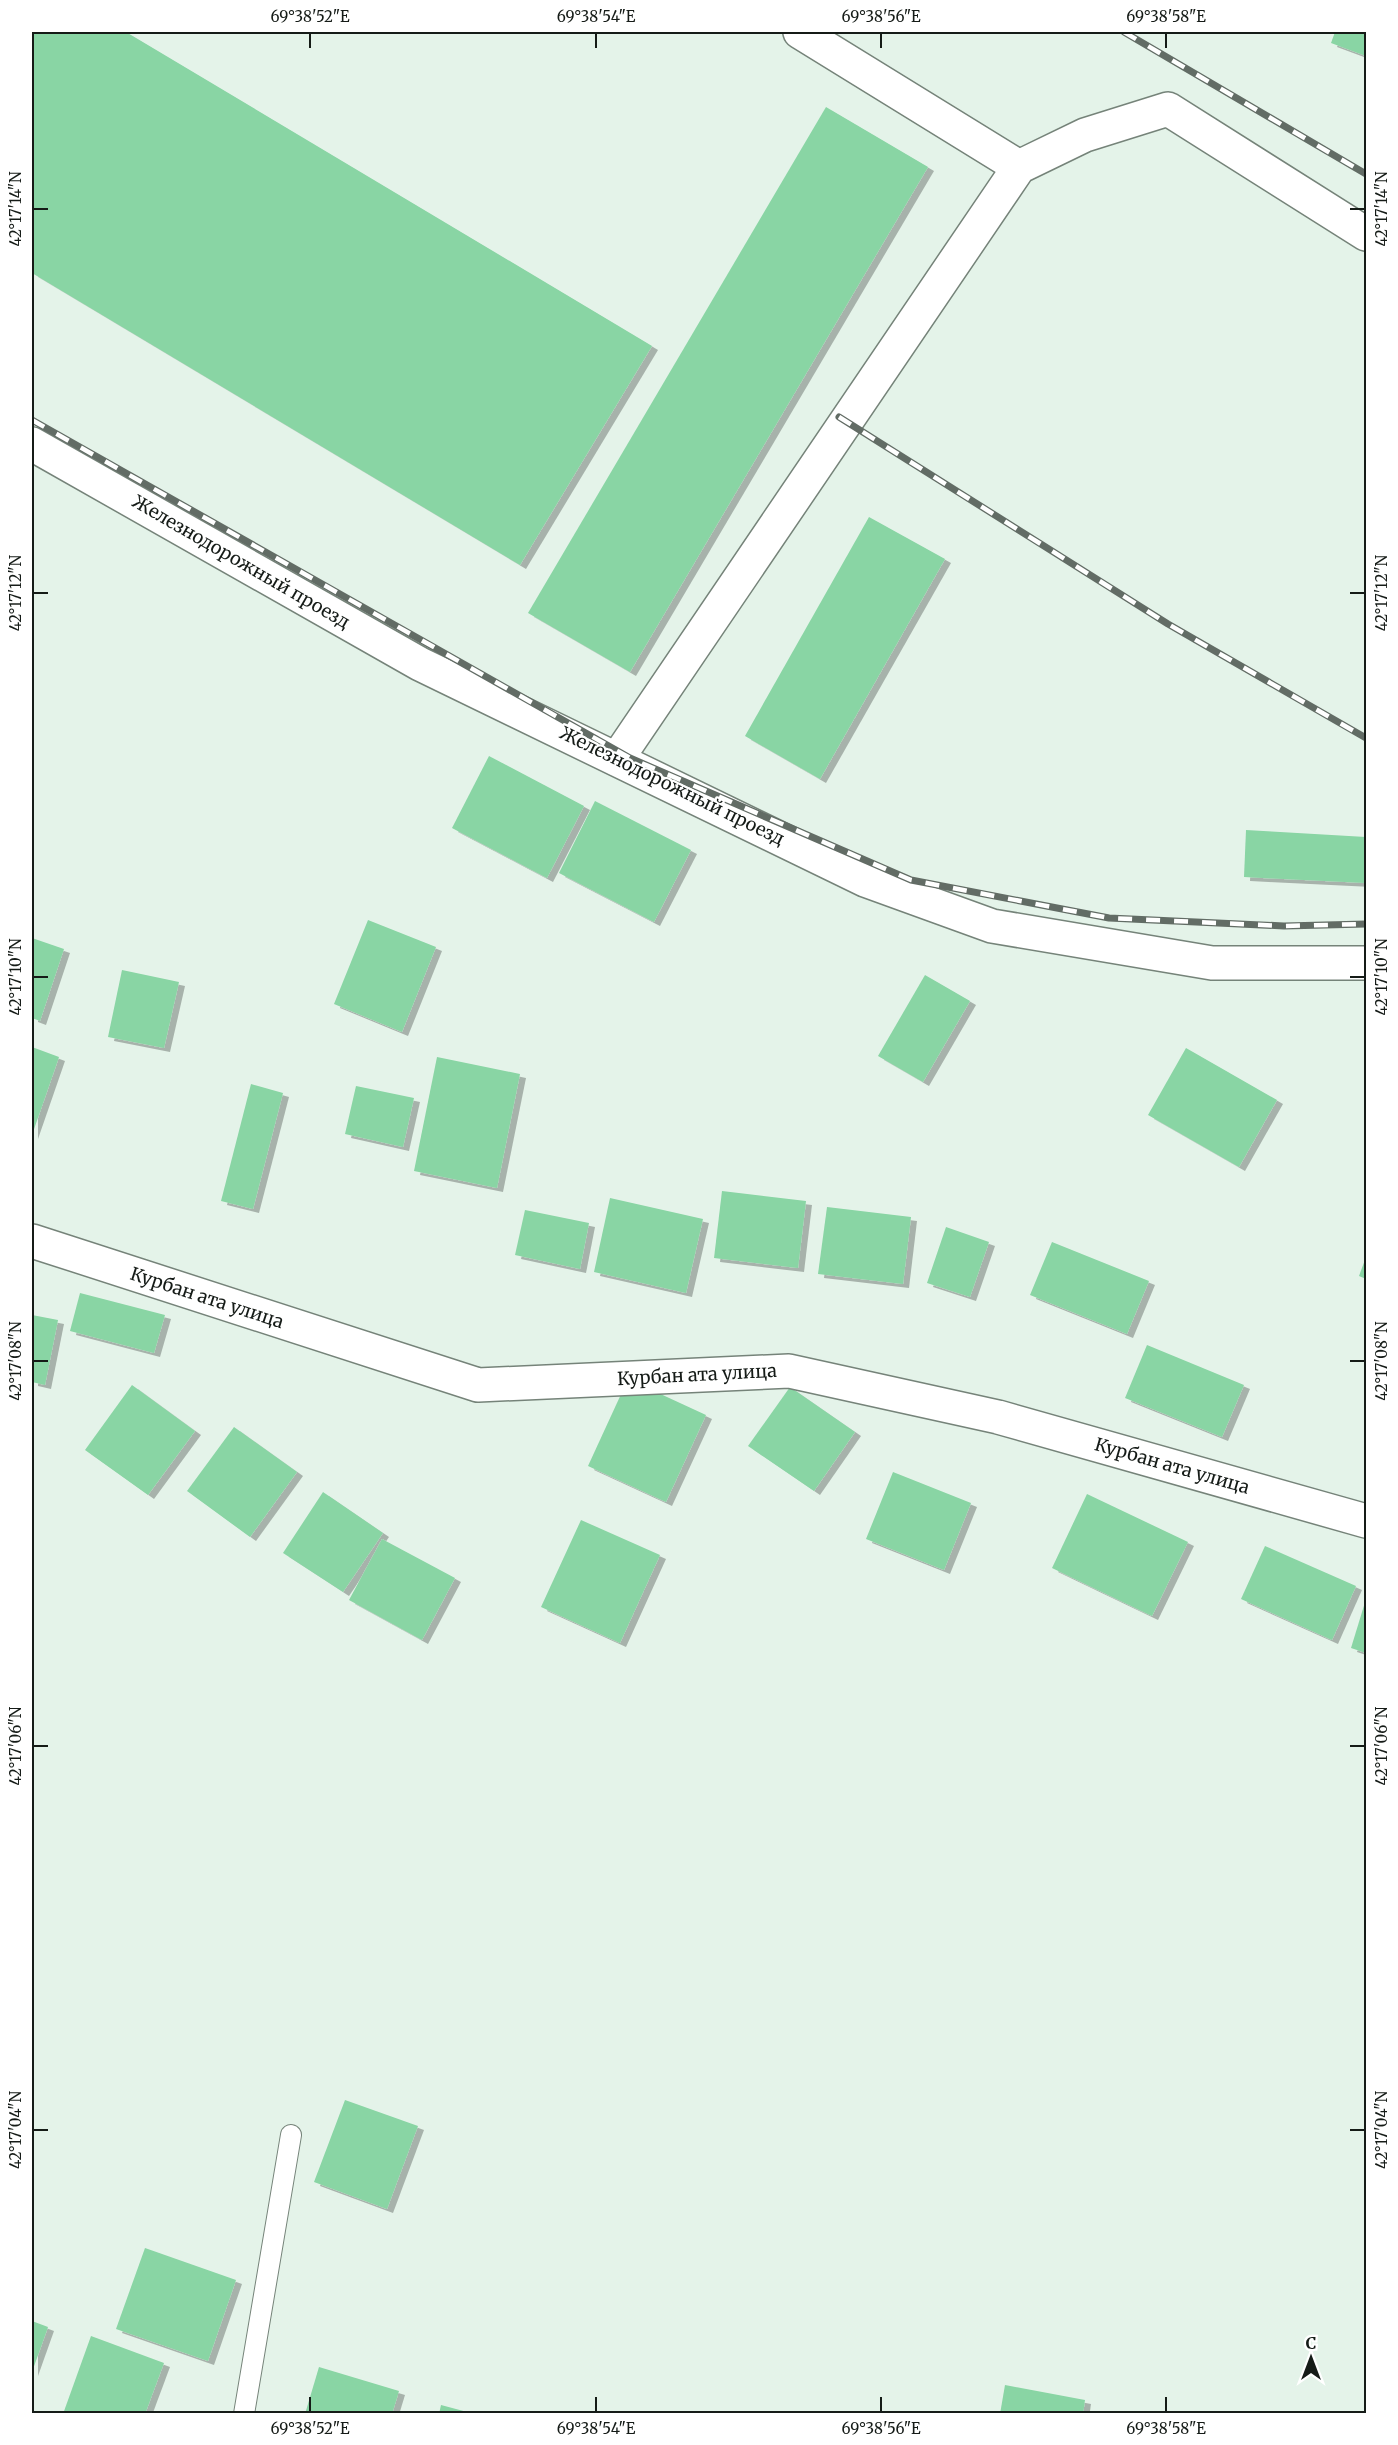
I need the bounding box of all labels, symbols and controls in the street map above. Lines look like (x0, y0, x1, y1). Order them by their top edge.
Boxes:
text: 69°38'52"E (271, 7, 350, 26)
text: 69°38'54"E (557, 7, 636, 26)
text: 69°38'56"E (841, 7, 921, 26)
text: 69°38'58"E (1126, 7, 1206, 26)
text: 42°17'14"N (6, 171, 25, 247)
text: 42°17'14"N (1372, 171, 1391, 247)
street label: Железнодорожный проезд (128, 490, 354, 633)
text: 42°17'12"N (6, 554, 25, 631)
text: 42°17'12"N (1372, 554, 1391, 631)
street label: Железнодорожный проезд (556, 721, 788, 850)
text: 42°17'10"N (6, 938, 25, 1015)
text: 42°17'10"N (1372, 938, 1391, 1015)
street label: Курбан ата улица (128, 1262, 287, 1333)
text: 42°17'08"N (6, 1321, 25, 1401)
text: 42°17'08"N (1372, 1321, 1391, 1401)
street label: Курбан ата улица (616, 1359, 778, 1390)
street label: Курбан ата улица (1092, 1432, 1253, 1499)
text: 42°17'06"N (6, 1706, 25, 1785)
text: 42°17'06"N (1372, 1706, 1391, 1785)
text: 42°17'04"N (6, 2091, 25, 2169)
text: 42°17'04"N (1372, 2091, 1391, 2169)
north arrow (1281, 2328, 1341, 2388)
text: С (1306, 2333, 1316, 2353)
text: 69°38'52"E (271, 2419, 350, 2438)
text: 69°38'54"E (557, 2419, 636, 2438)
text: 69°38'56"E (841, 2419, 921, 2438)
text: 69°38'58"E (1126, 2419, 1206, 2438)

